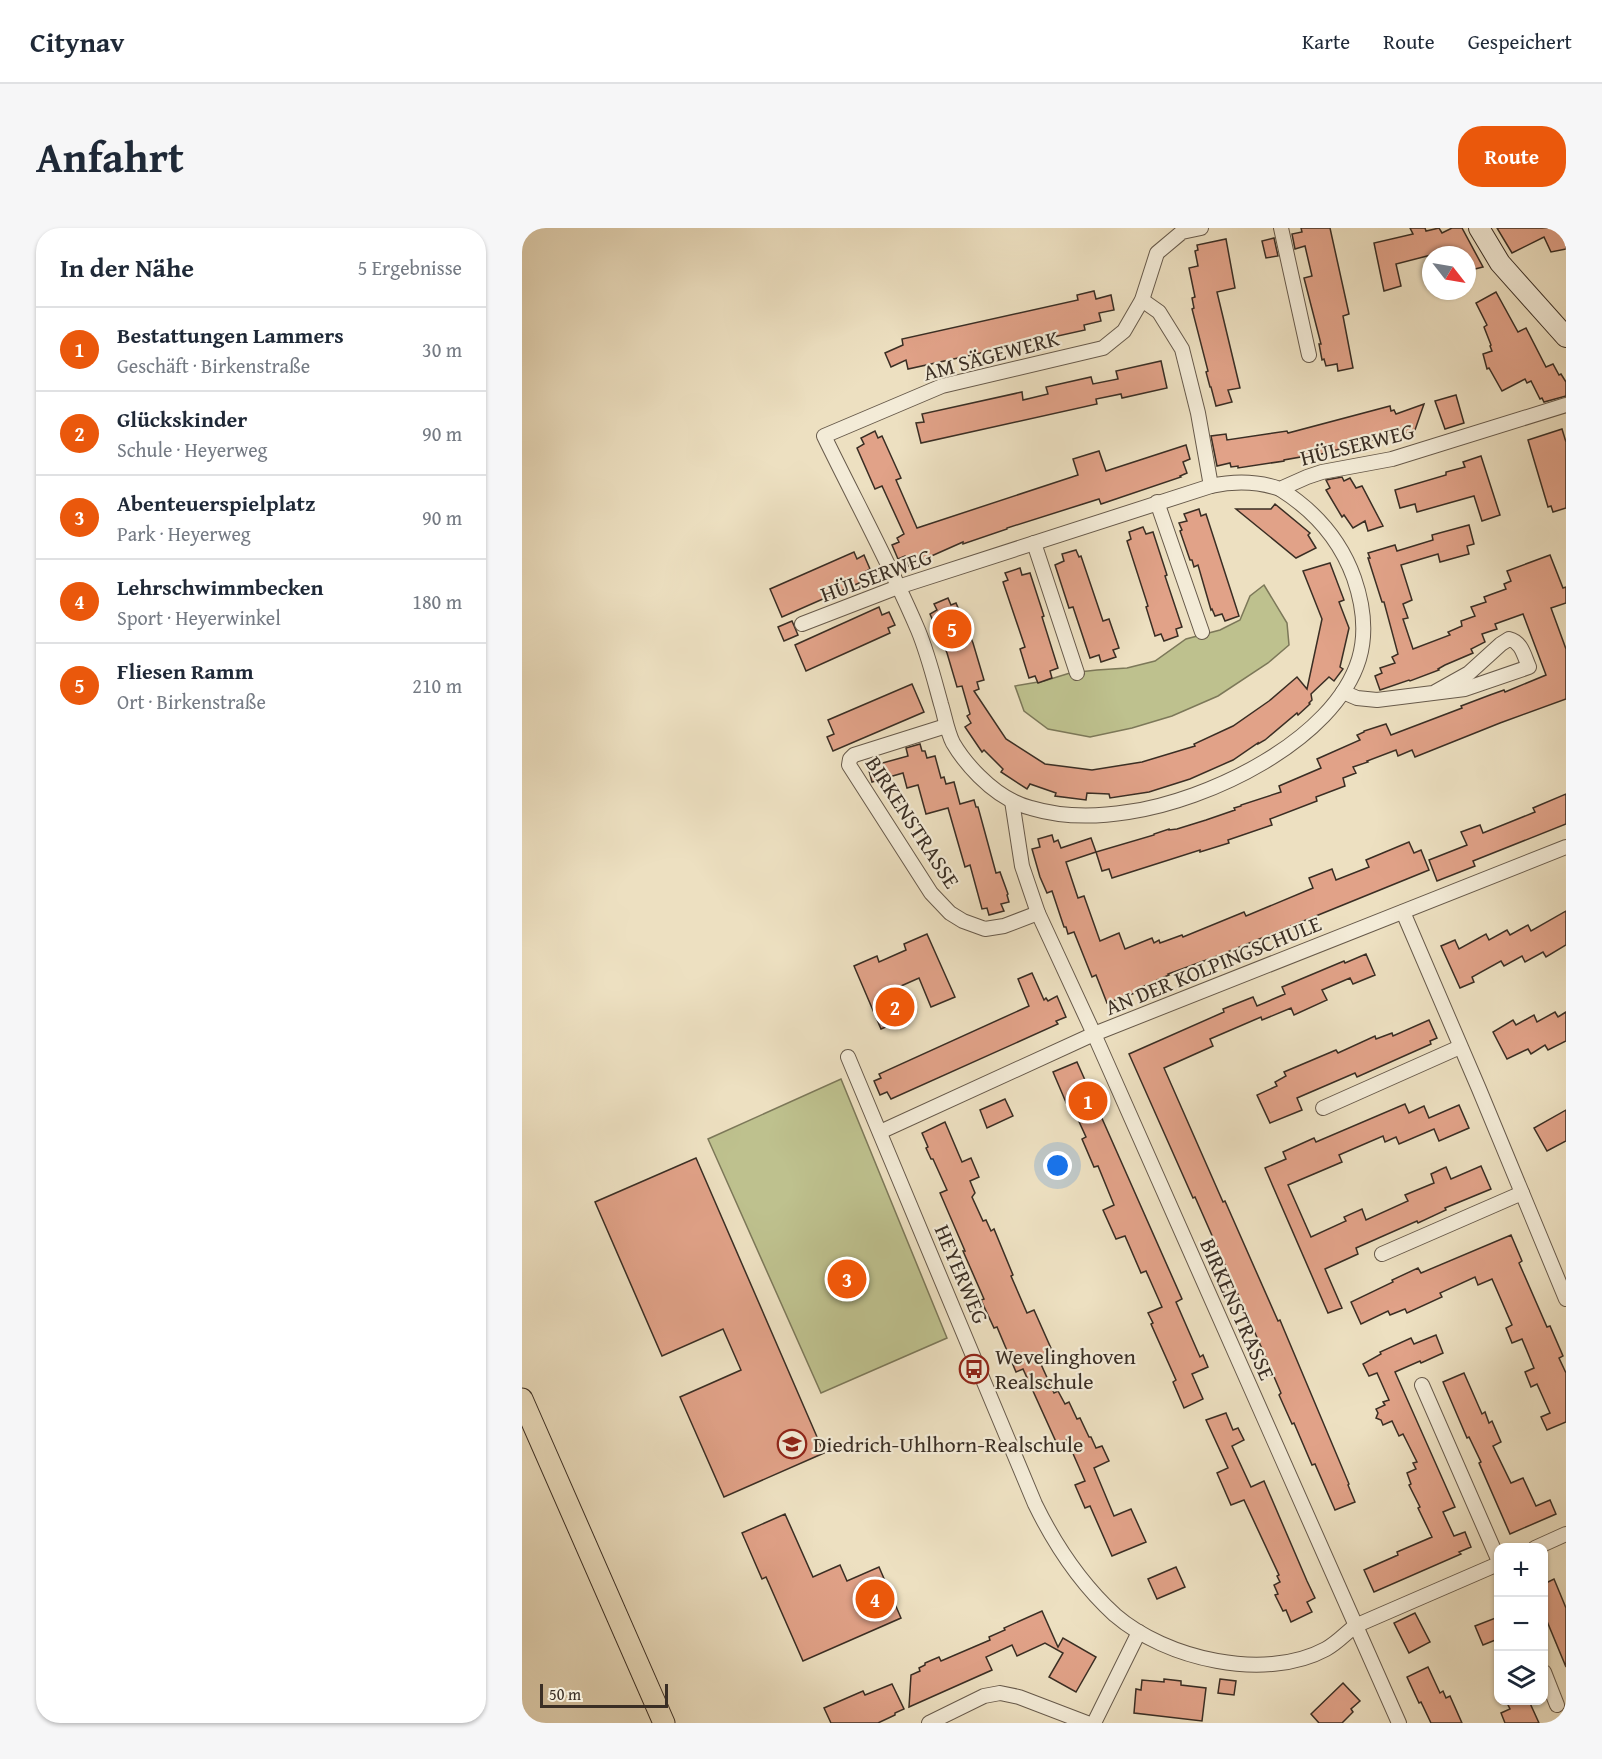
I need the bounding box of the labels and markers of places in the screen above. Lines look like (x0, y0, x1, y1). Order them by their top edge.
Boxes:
pin: 5 (932, 606, 972, 652)
pin: 2 (876, 984, 914, 1030)
pin: 1 (1068, 1078, 1108, 1124)
pin: 3 (828, 1256, 866, 1302)
place label: Wevelinghoven Realschule (995, 1340, 1136, 1397)
bus stop icon: Wevelinghoven Realschule (958, 1353, 990, 1385)
school or university icon: Diedrich-Uhlhorn-Realschule (776, 1428, 808, 1460)
place label: Diedrich-Uhlhorn-Realschule (813, 1428, 1083, 1460)
pin: 4 (856, 1576, 894, 1622)

